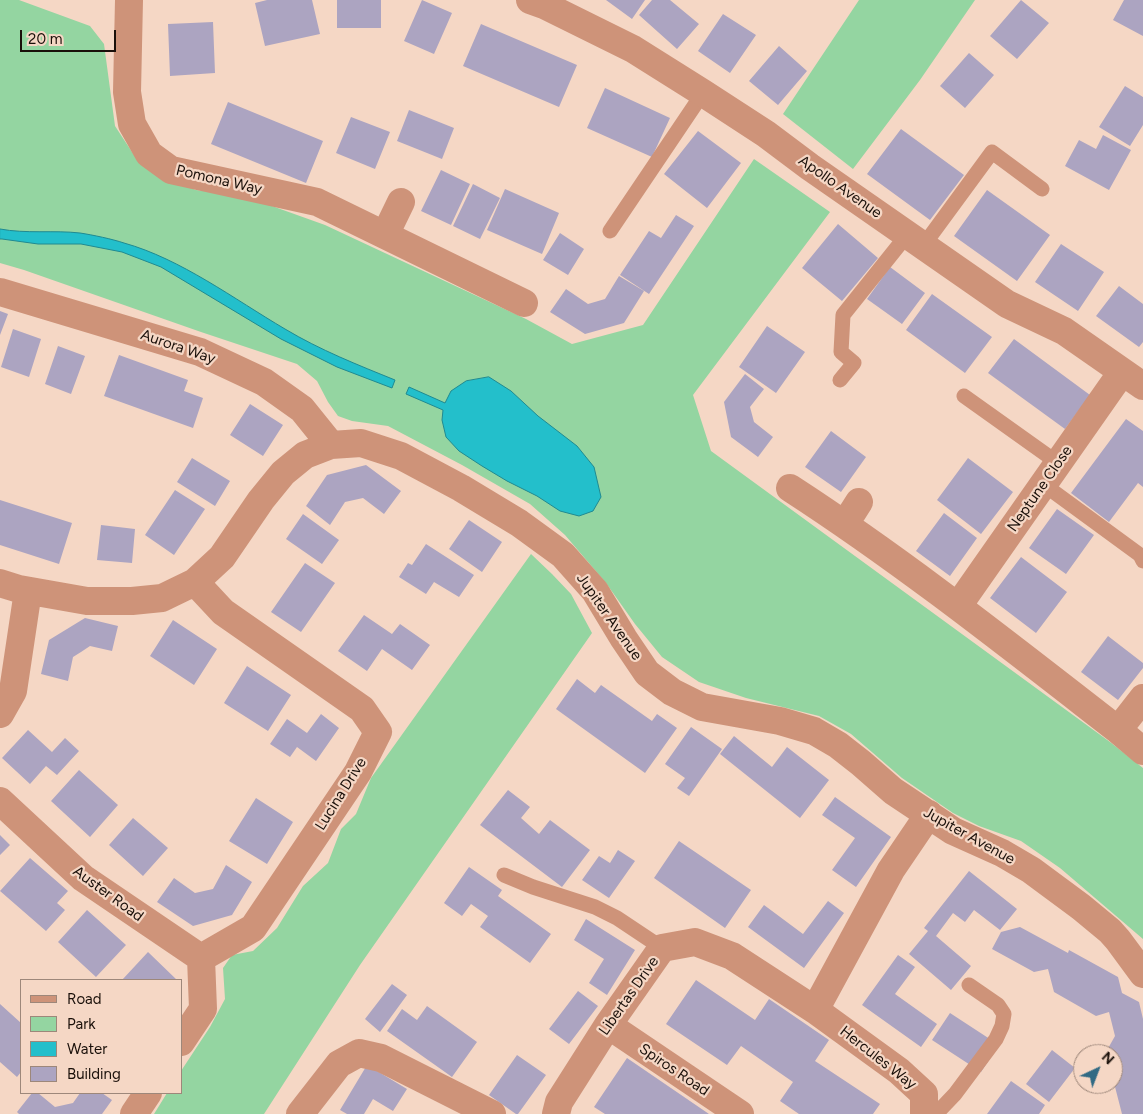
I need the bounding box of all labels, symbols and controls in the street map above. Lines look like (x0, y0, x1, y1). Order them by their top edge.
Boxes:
scale bar (22, 20, 119, 52)
text: 20 m (28, 30, 62, 48)
street label: Apollo Avenue (795, 152, 885, 222)
street label: Pomona Way (174, 161, 264, 199)
street label: Aurora Way (138, 326, 218, 368)
street label: Neptune Close (1004, 442, 1076, 536)
street label: Jupiter Avenue (572, 570, 646, 664)
street label: Lucina Drive (312, 754, 370, 834)
street label: Jupiter Avenue (920, 803, 1018, 869)
street label: Auster Road (69, 862, 147, 926)
street label: Libertas Drive (595, 953, 663, 1039)
legend (20, 979, 182, 1094)
text: Road (67, 990, 102, 1008)
text: Park (67, 1015, 96, 1033)
street label: Hercules Way (836, 1022, 920, 1094)
text: Water (67, 1040, 107, 1058)
street label: Spiros Road (636, 1040, 712, 1100)
north arrow (1073, 1044, 1123, 1094)
text: N (1098, 1048, 1118, 1068)
text: Building (67, 1065, 121, 1083)

